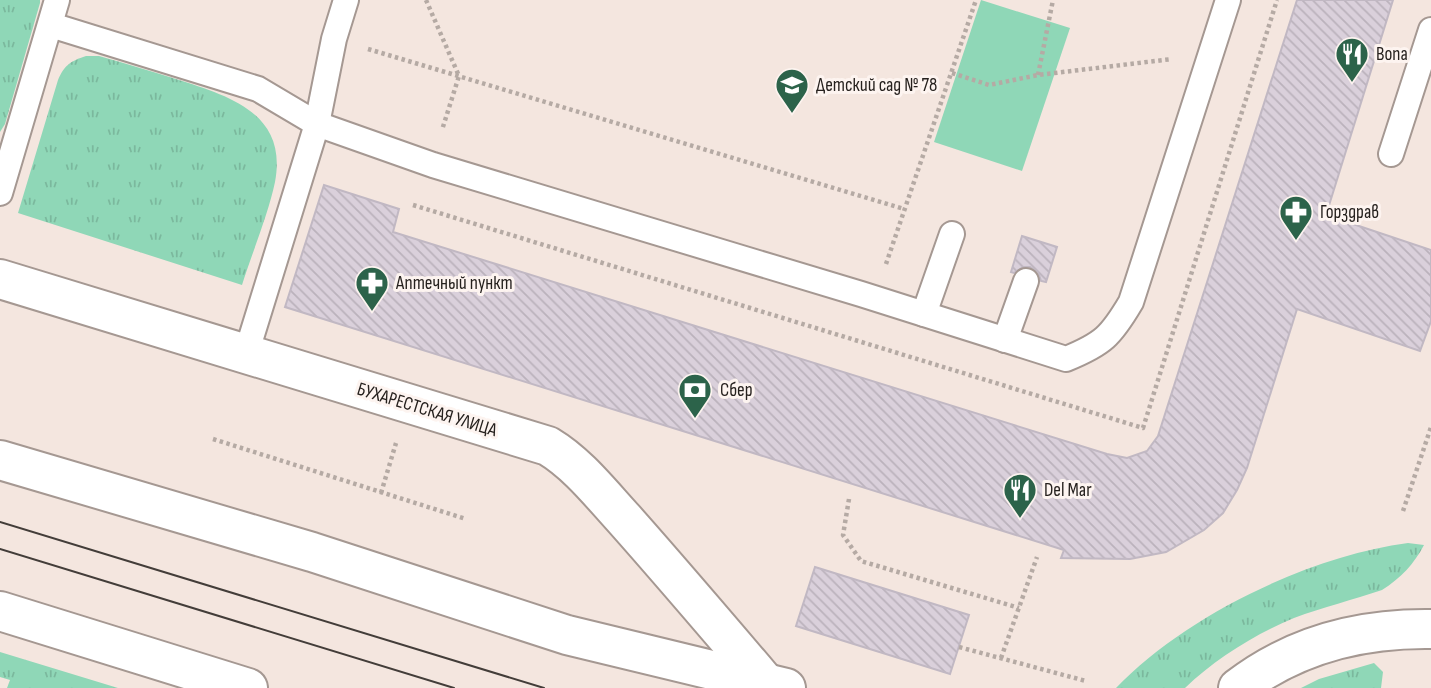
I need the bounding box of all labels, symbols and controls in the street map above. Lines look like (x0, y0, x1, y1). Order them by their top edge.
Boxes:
restaurant icon: Bona (1333, 35, 1371, 84)
place label: Bona (1376, 43, 1408, 66)
school or university icon: Детский сад № 78 (773, 66, 811, 115)
place label: Детский сад № 78 (816, 74, 937, 97)
pharmacy icon: Горздрав (1277, 193, 1315, 242)
place label: Горздрав (1320, 201, 1379, 224)
pharmacy icon: Аптечный пункт (353, 264, 391, 313)
place label: Аптечный пункт (395, 272, 513, 295)
bank icon: Сбер (676, 371, 714, 420)
street label: БУХАРЕСТСКАЯ УЛИЦА (354, 378, 501, 442)
place label: Сбер (720, 379, 753, 402)
restaurant icon: Del Mar (1001, 471, 1039, 520)
place label: Del Mar (1044, 479, 1092, 502)

